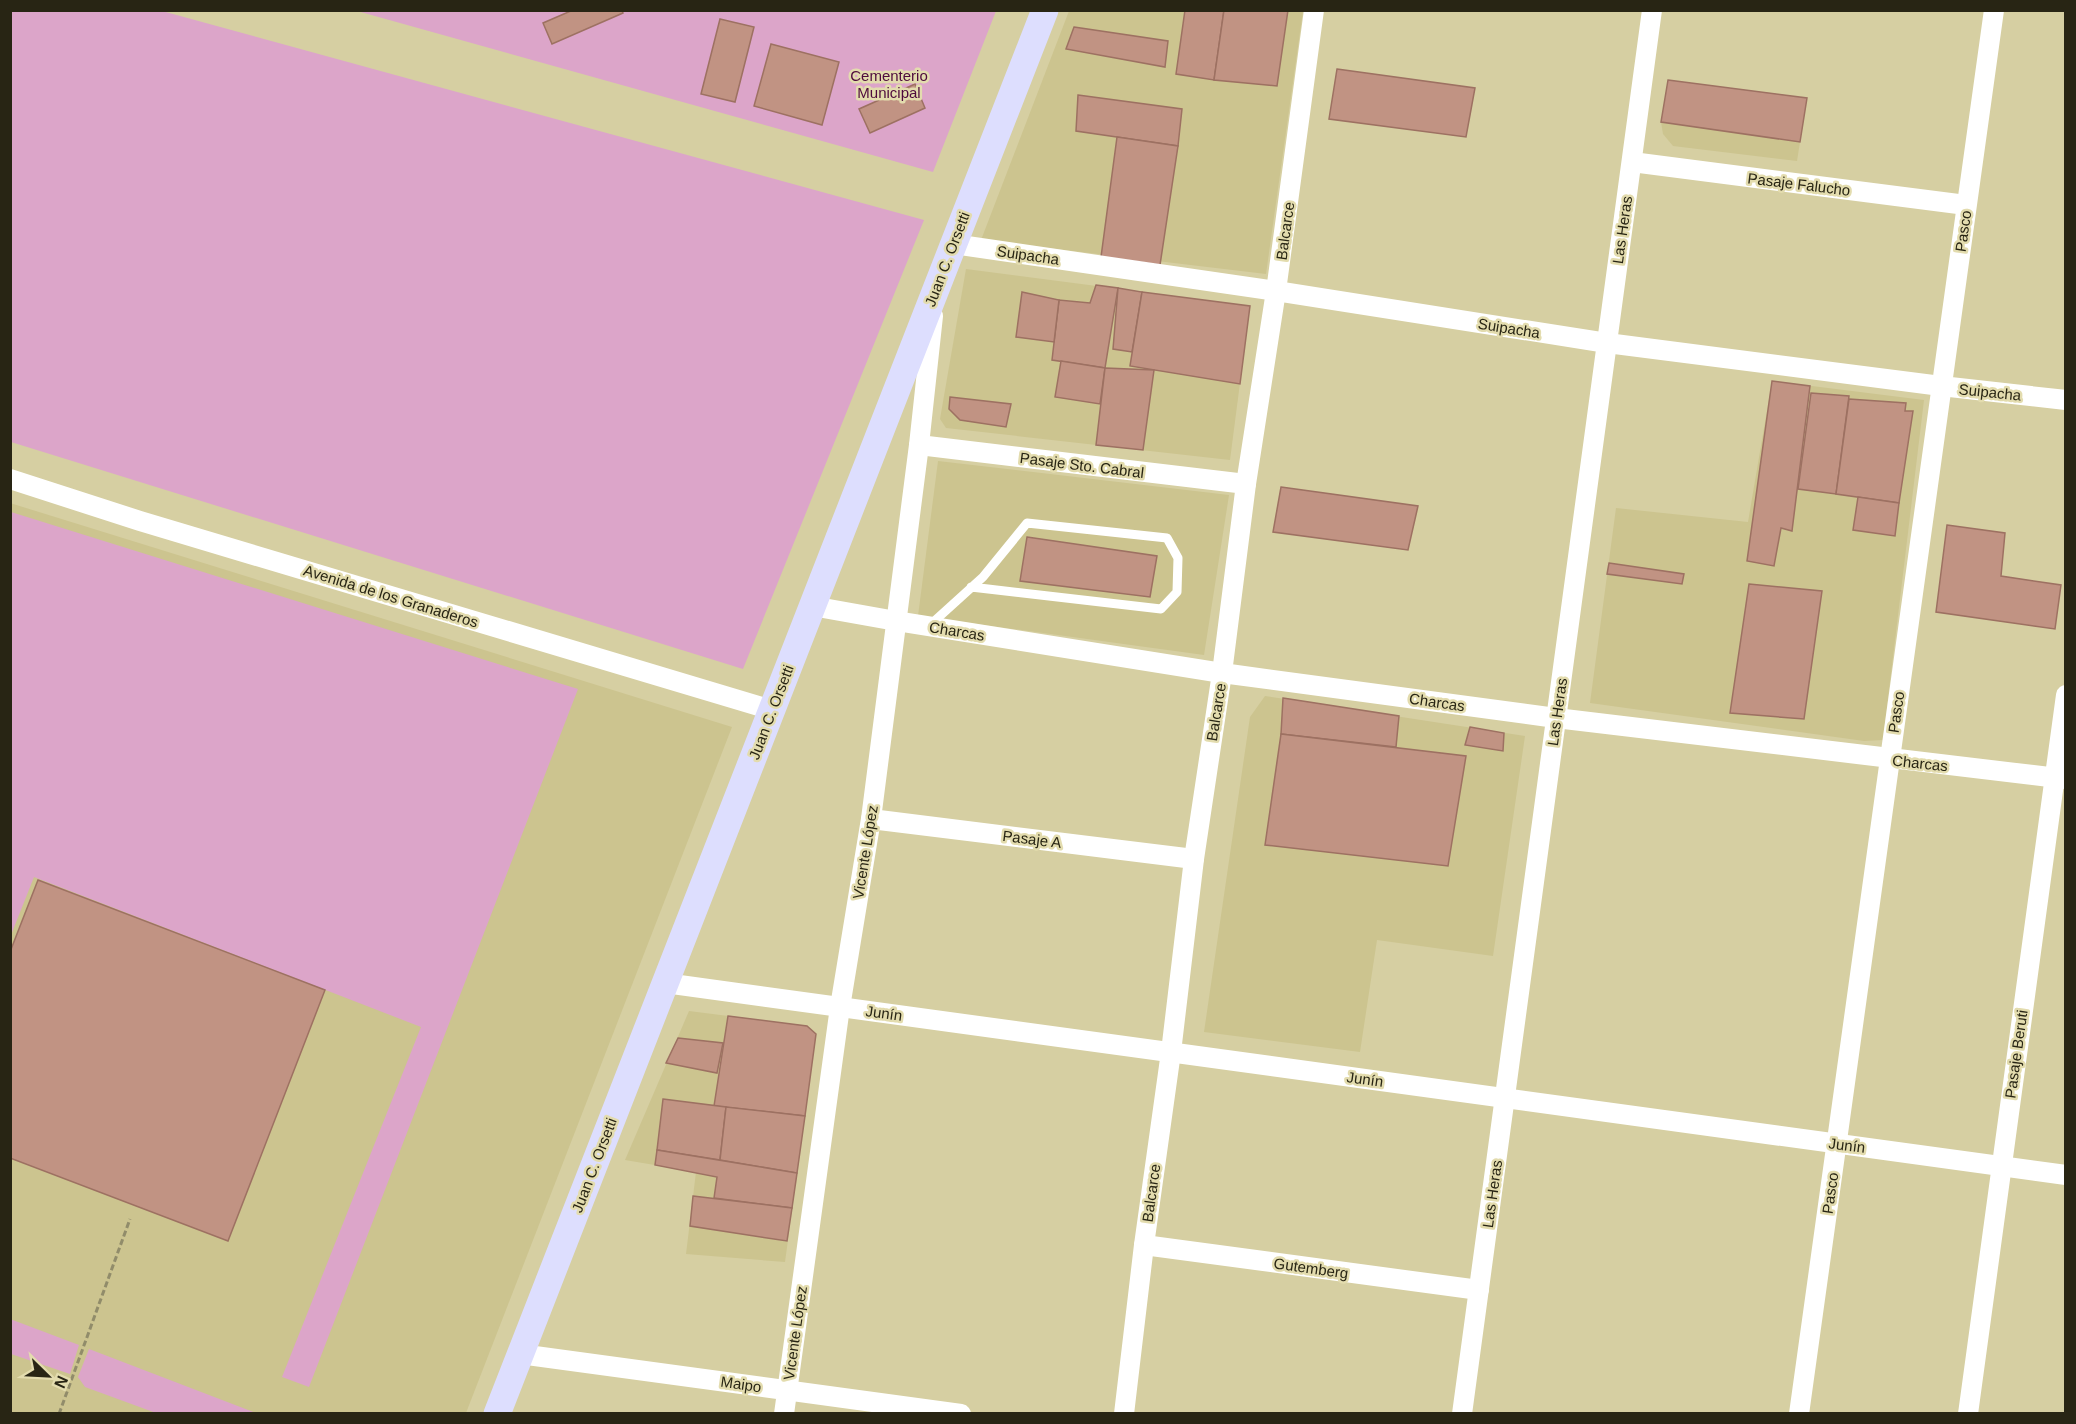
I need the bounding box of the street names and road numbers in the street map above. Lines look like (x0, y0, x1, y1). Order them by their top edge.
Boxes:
street label: Pasaje Falucho (1747, 169, 1851, 199)
street label: Las Heras (1609, 195, 1635, 265)
street label: Balcarce (1273, 201, 1297, 261)
street label: Juan C. Orsetti (921, 209, 973, 309)
street label: Pasco (1952, 209, 1974, 253)
street label: Suipacha (996, 242, 1061, 268)
street label: Suipacha (1477, 315, 1542, 341)
street label: Suipacha (1958, 380, 2023, 404)
street label: Pasaje Sto. Cabral (1019, 449, 1145, 481)
street label: Avenida de los Granaderos (302, 561, 480, 631)
street label: Charcas (928, 618, 986, 644)
street label: Juan C. Orsetti (745, 662, 797, 762)
street label: Las Heras (1544, 677, 1570, 747)
street label: Balcarce (1203, 682, 1229, 742)
street label: Charcas (1408, 690, 1466, 714)
street label: Pasco (1885, 690, 1907, 734)
street label: Charcas (1891, 752, 1949, 774)
street label: Vicente López (849, 804, 881, 900)
street label: Pasaje A (1002, 827, 1062, 851)
street label: Junín (865, 1002, 903, 1024)
street label: Pasaje Beruti (2001, 1009, 2031, 1099)
street label: Junín (1346, 1068, 1384, 1090)
street label: Juan C. Orsetti (568, 1115, 620, 1215)
street label: Junín (1828, 1134, 1866, 1156)
street label: Las Heras (1479, 1159, 1505, 1229)
street label: Balcarce (1139, 1163, 1163, 1223)
street label: Pasco (1819, 1171, 1841, 1215)
street label: Gutemberg (1273, 1254, 1349, 1282)
street label: Vicente López (780, 1285, 810, 1381)
street label: Maipo (720, 1373, 762, 1395)

